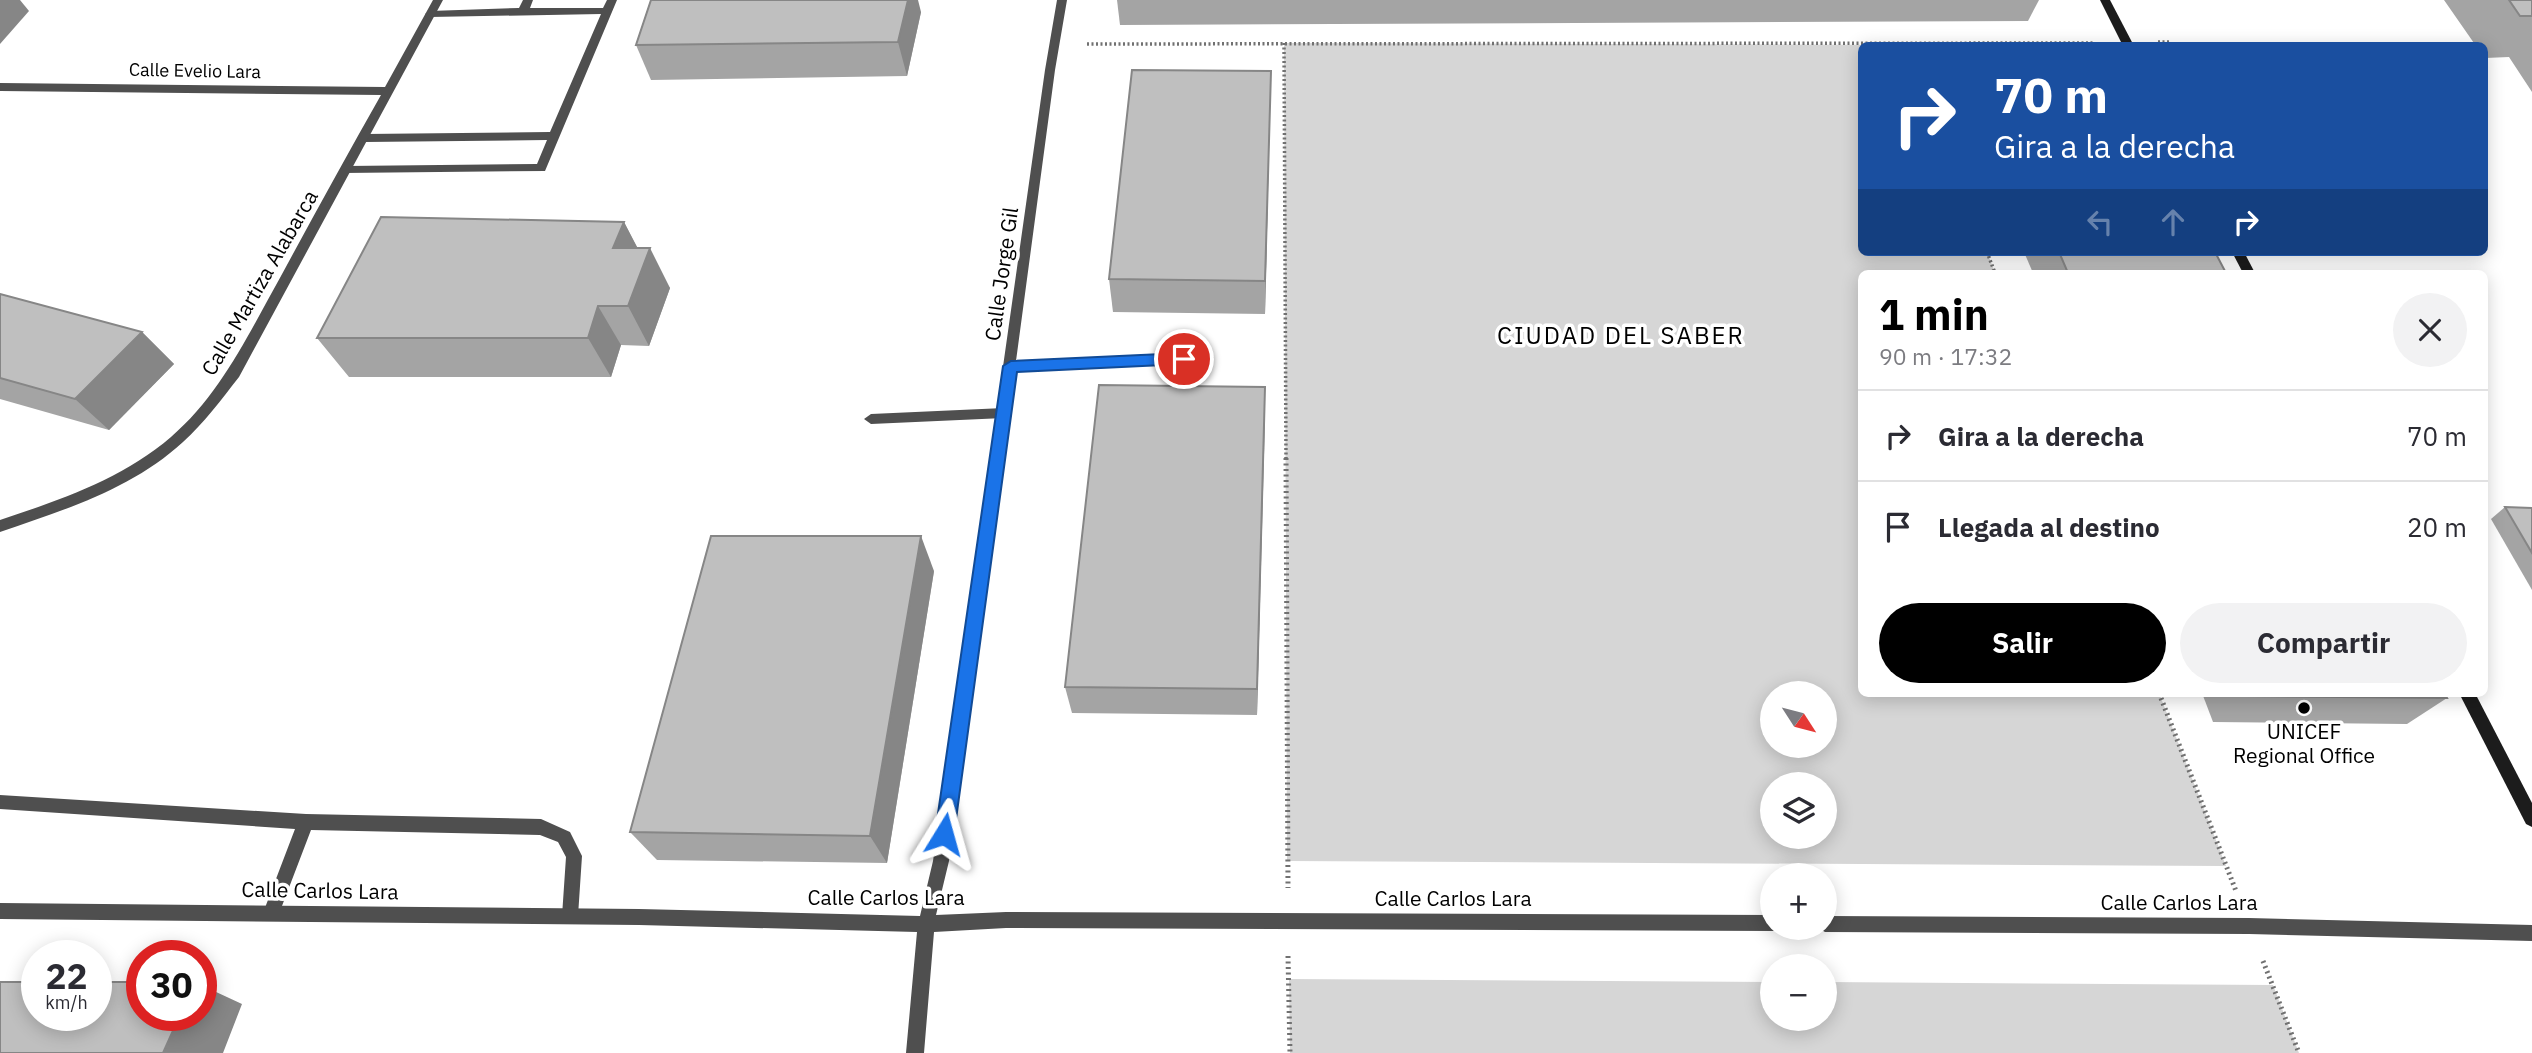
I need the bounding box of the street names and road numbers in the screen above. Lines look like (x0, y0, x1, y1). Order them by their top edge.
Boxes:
street label: Calle Evelio Lara (129, 58, 262, 83)
street label: Calle Martiza Alabarca (195, 185, 324, 380)
street label: Calle Jorge Gil (978, 205, 1024, 343)
street label: Calle Carlos Lara (241, 875, 399, 905)
street label: Calle Carlos Lara (807, 883, 965, 911)
street label: Calle Carlos Lara (1374, 884, 1532, 912)
street label: Calle Carlos Lara (2100, 888, 2258, 916)

